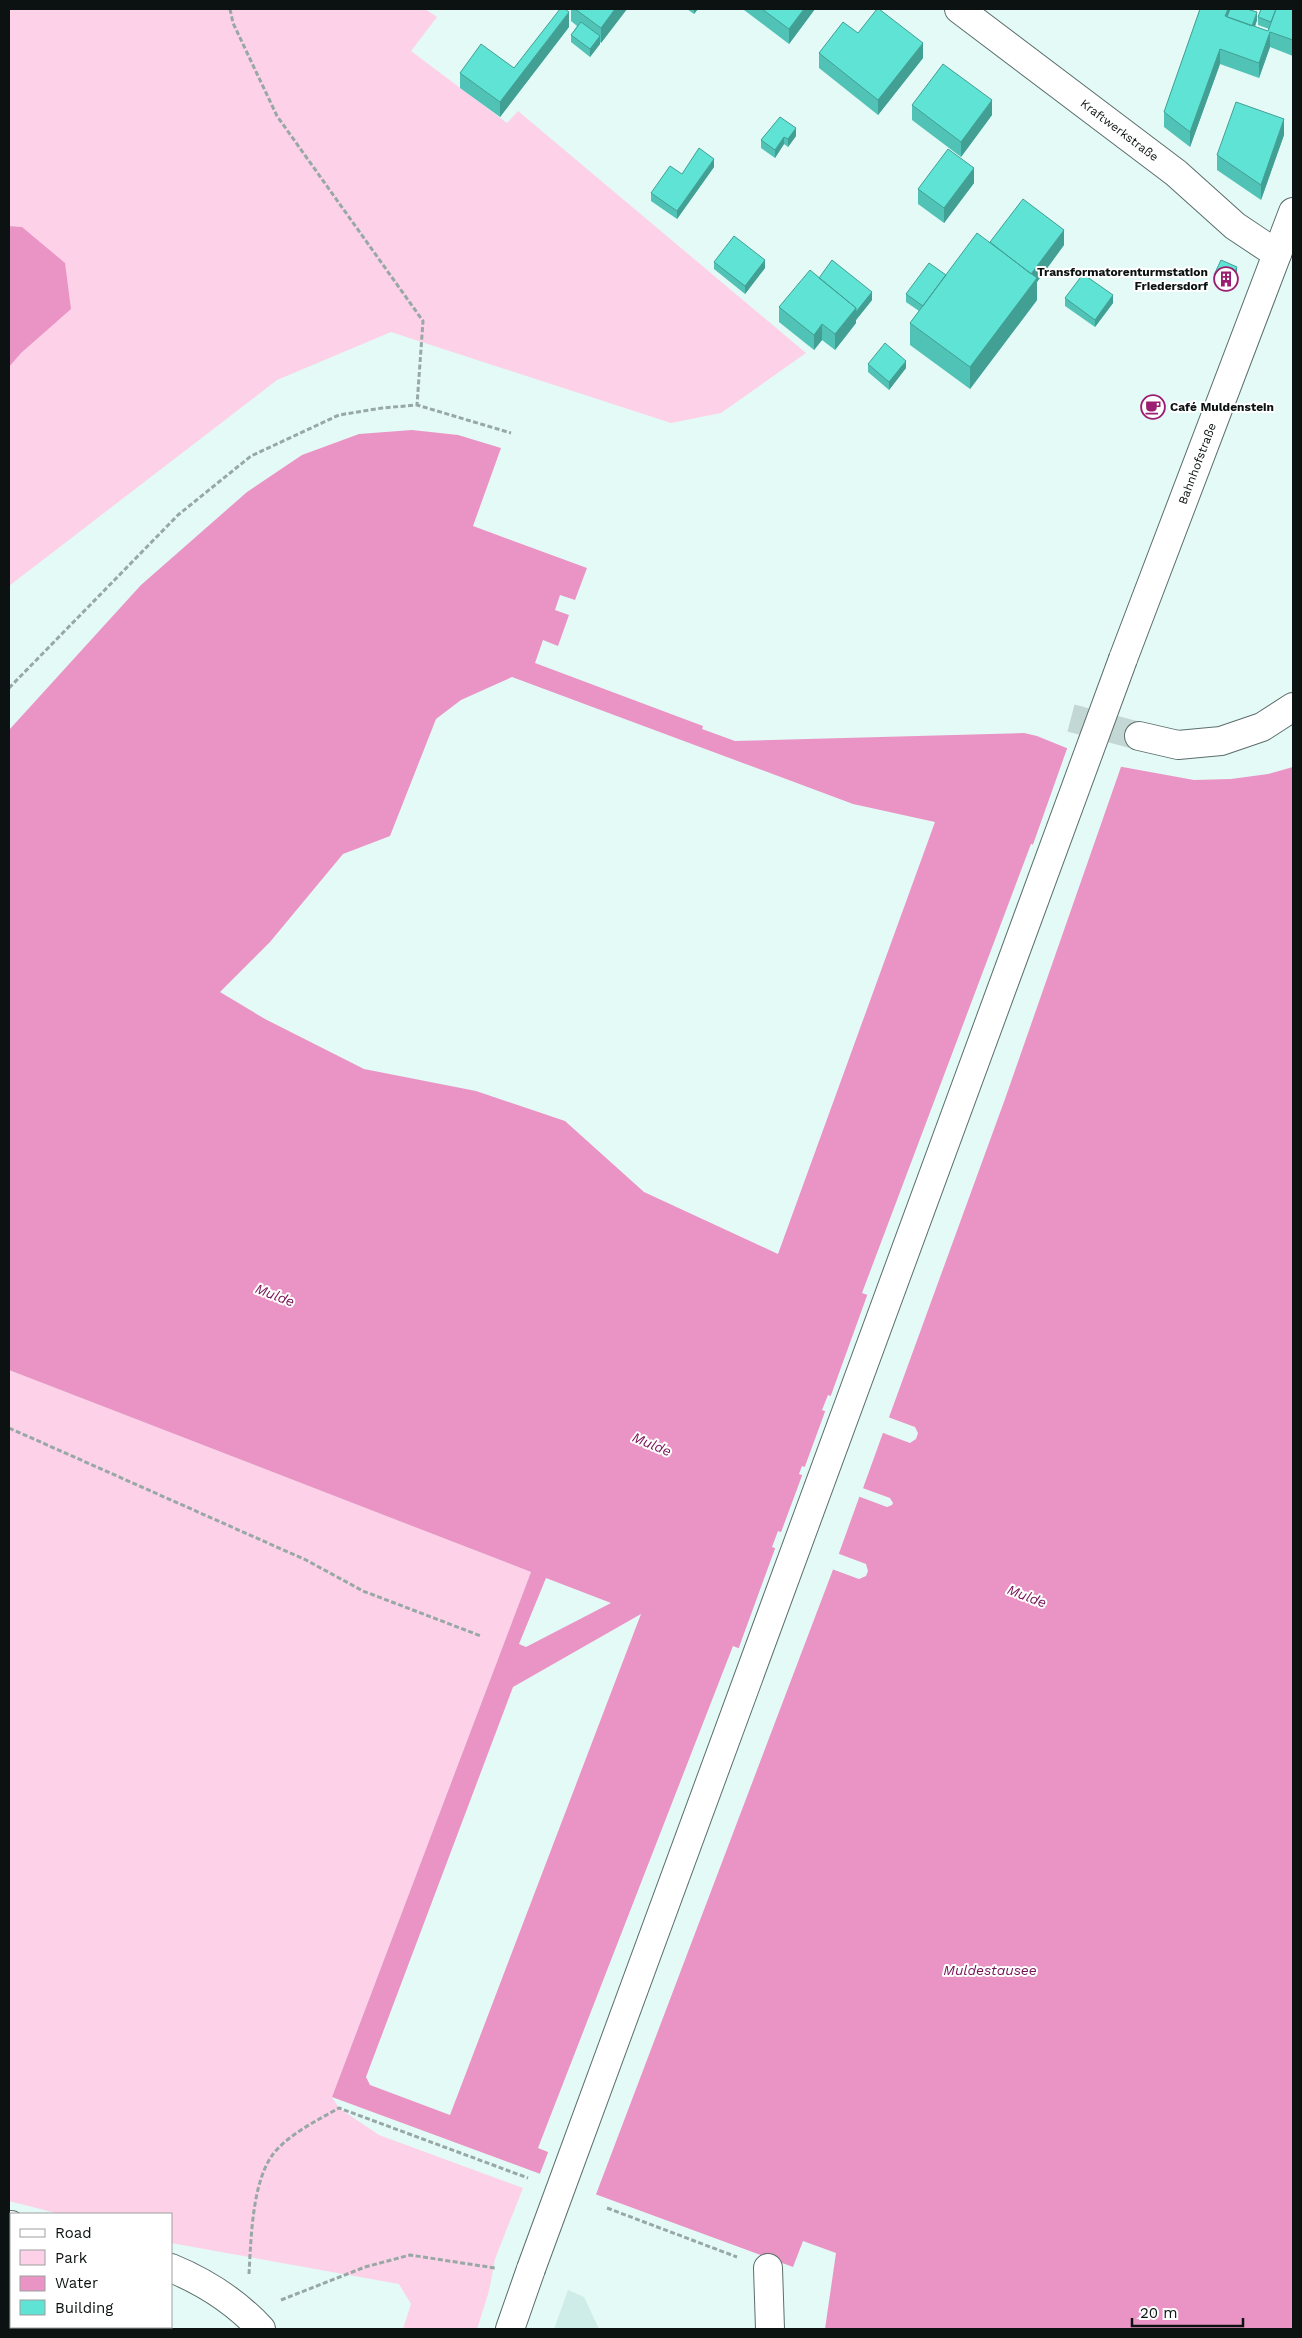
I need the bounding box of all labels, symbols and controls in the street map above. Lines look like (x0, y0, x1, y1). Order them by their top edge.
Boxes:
street label: Kraftwerkstraße (1078, 96, 1161, 164)
place label: Transformatorenturmstation Friedersdorf (1037, 265, 1208, 293)
building icon: Transformatorenturmstation Friedersdorf (1213, 266, 1239, 292)
cafe icon: Café Muldenstein (1140, 394, 1166, 420)
place label: Café Muldenstein (1170, 400, 1274, 414)
street label: Bahnhofstraße (1175, 421, 1219, 506)
water label: Mulde (253, 1280, 297, 1310)
water label: Mulde (630, 1429, 674, 1459)
water label: Mulde (1005, 1581, 1049, 1611)
water label: Muldestausee (943, 1962, 1037, 1978)
legend (10, 2213, 172, 2328)
text: Road (55, 2224, 92, 2242)
text: Park (55, 2249, 88, 2267)
text: Water (55, 2274, 98, 2292)
scale bar (1132, 2296, 1243, 2328)
text: Building (55, 2299, 113, 2317)
text: 20 m (1140, 2304, 1178, 2322)

